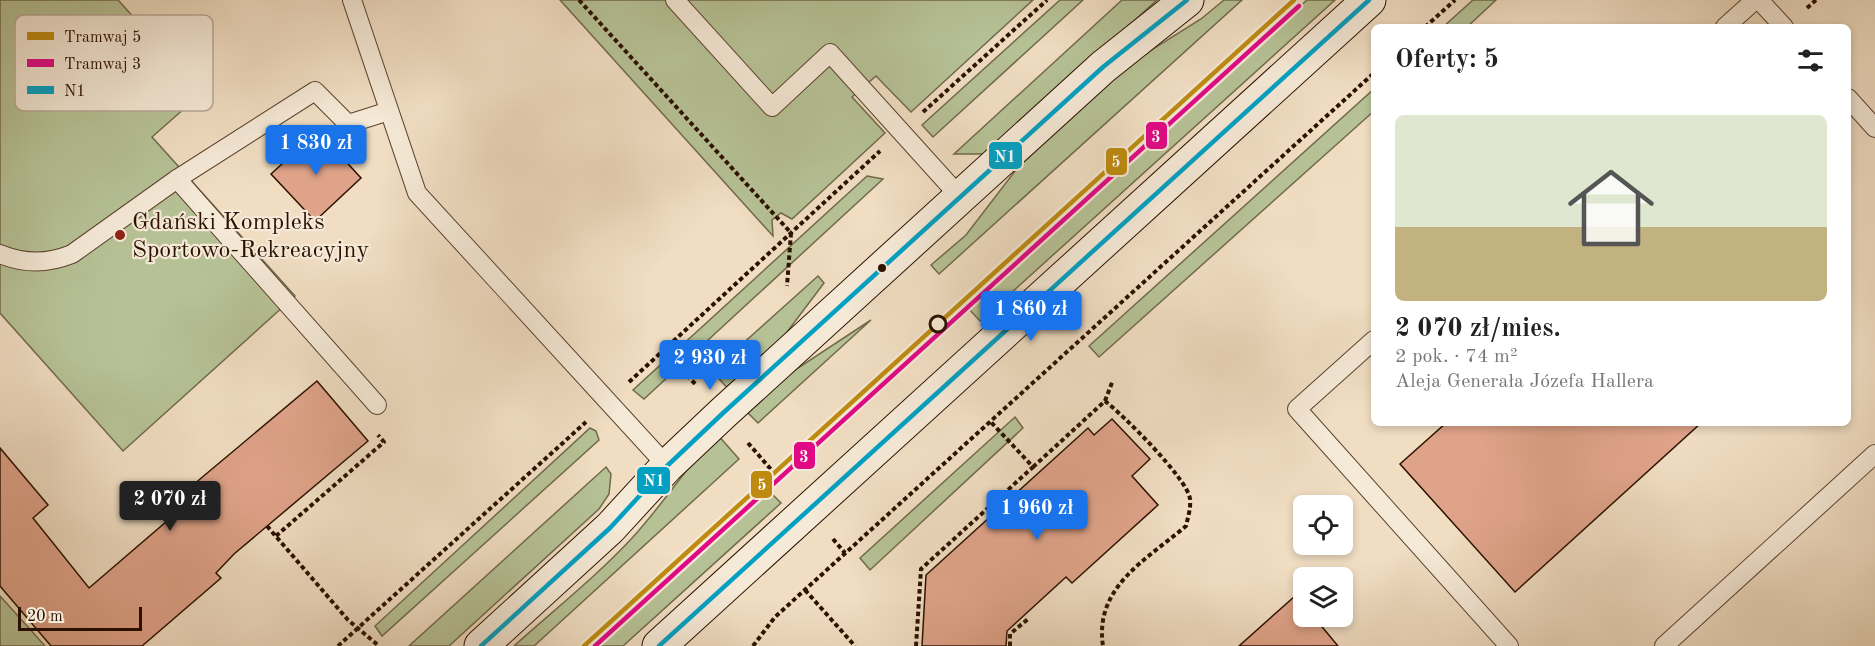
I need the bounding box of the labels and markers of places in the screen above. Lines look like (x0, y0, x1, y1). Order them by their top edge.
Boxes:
pin: 1 830 zł (254, 125, 378, 176)
place label: Gdański Kompleks Sportowo-Rekreacyjny (132, 211, 369, 263)
marker: Gdański Kompleks Sportowo-Rekreacyjny (113, 228, 127, 242)
unlabelled marker (876, 262, 888, 274)
pin: 1 860 zł (969, 291, 1093, 342)
unlabelled marker (929, 315, 947, 333)
pin: 2 930 zł (648, 340, 772, 391)
pin: 2 070 zł (108, 481, 232, 532)
pin: 1 960 zł (975, 490, 1099, 541)

